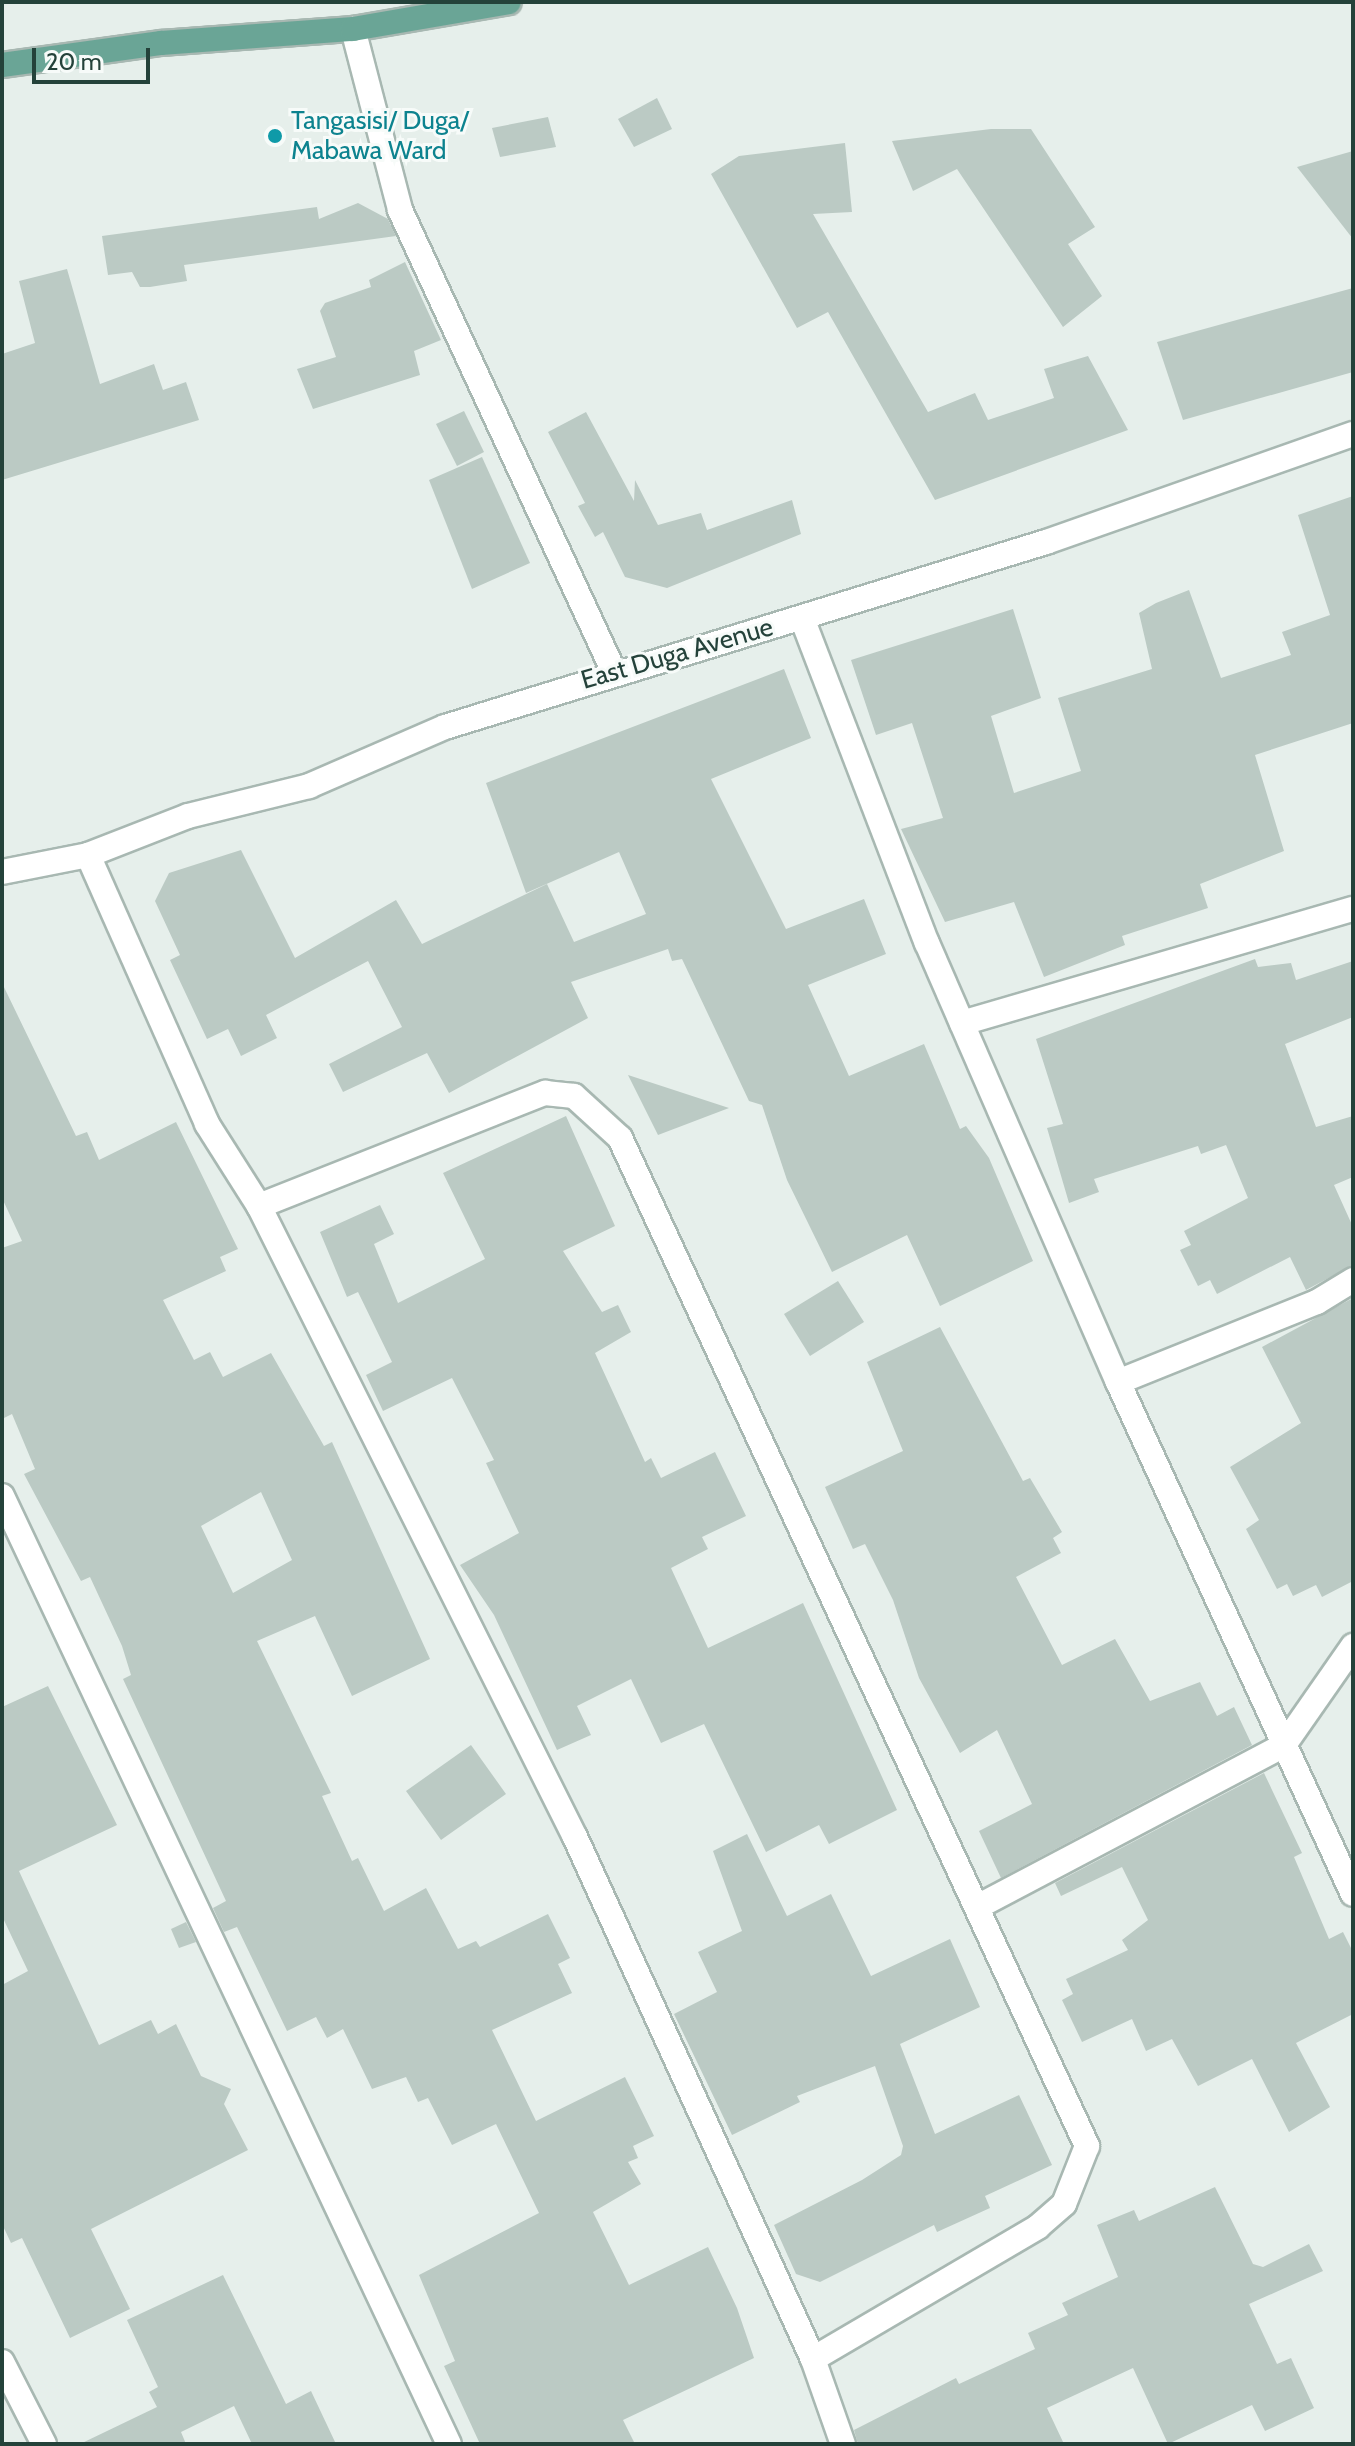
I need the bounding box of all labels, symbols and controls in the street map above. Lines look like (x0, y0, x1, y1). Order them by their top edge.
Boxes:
scale bar (36, 32, 154, 82)
text: 20 m (46, 47, 102, 76)
place label: Tangasisi/ Duga/ Mabawa Ward (291, 105, 469, 166)
marker: Tangasisi/ Duga/ Mabawa Ward (266, 127, 284, 145)
street label: East Duga Avenue (577, 612, 777, 696)

